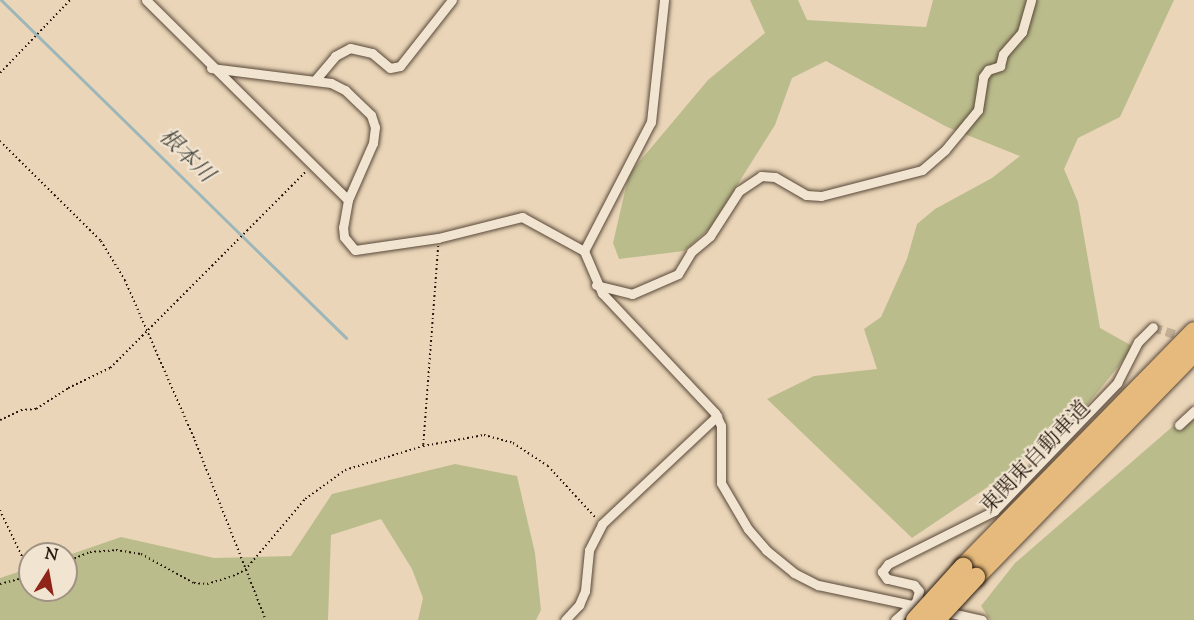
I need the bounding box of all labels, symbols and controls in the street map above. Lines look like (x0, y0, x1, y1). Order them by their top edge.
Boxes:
water label: 根本川 (152, 125, 218, 189)
street label: 東関東自動車道 (976, 396, 1096, 520)
north arrow (18, 542, 78, 602)
text: N (43, 543, 60, 568)

